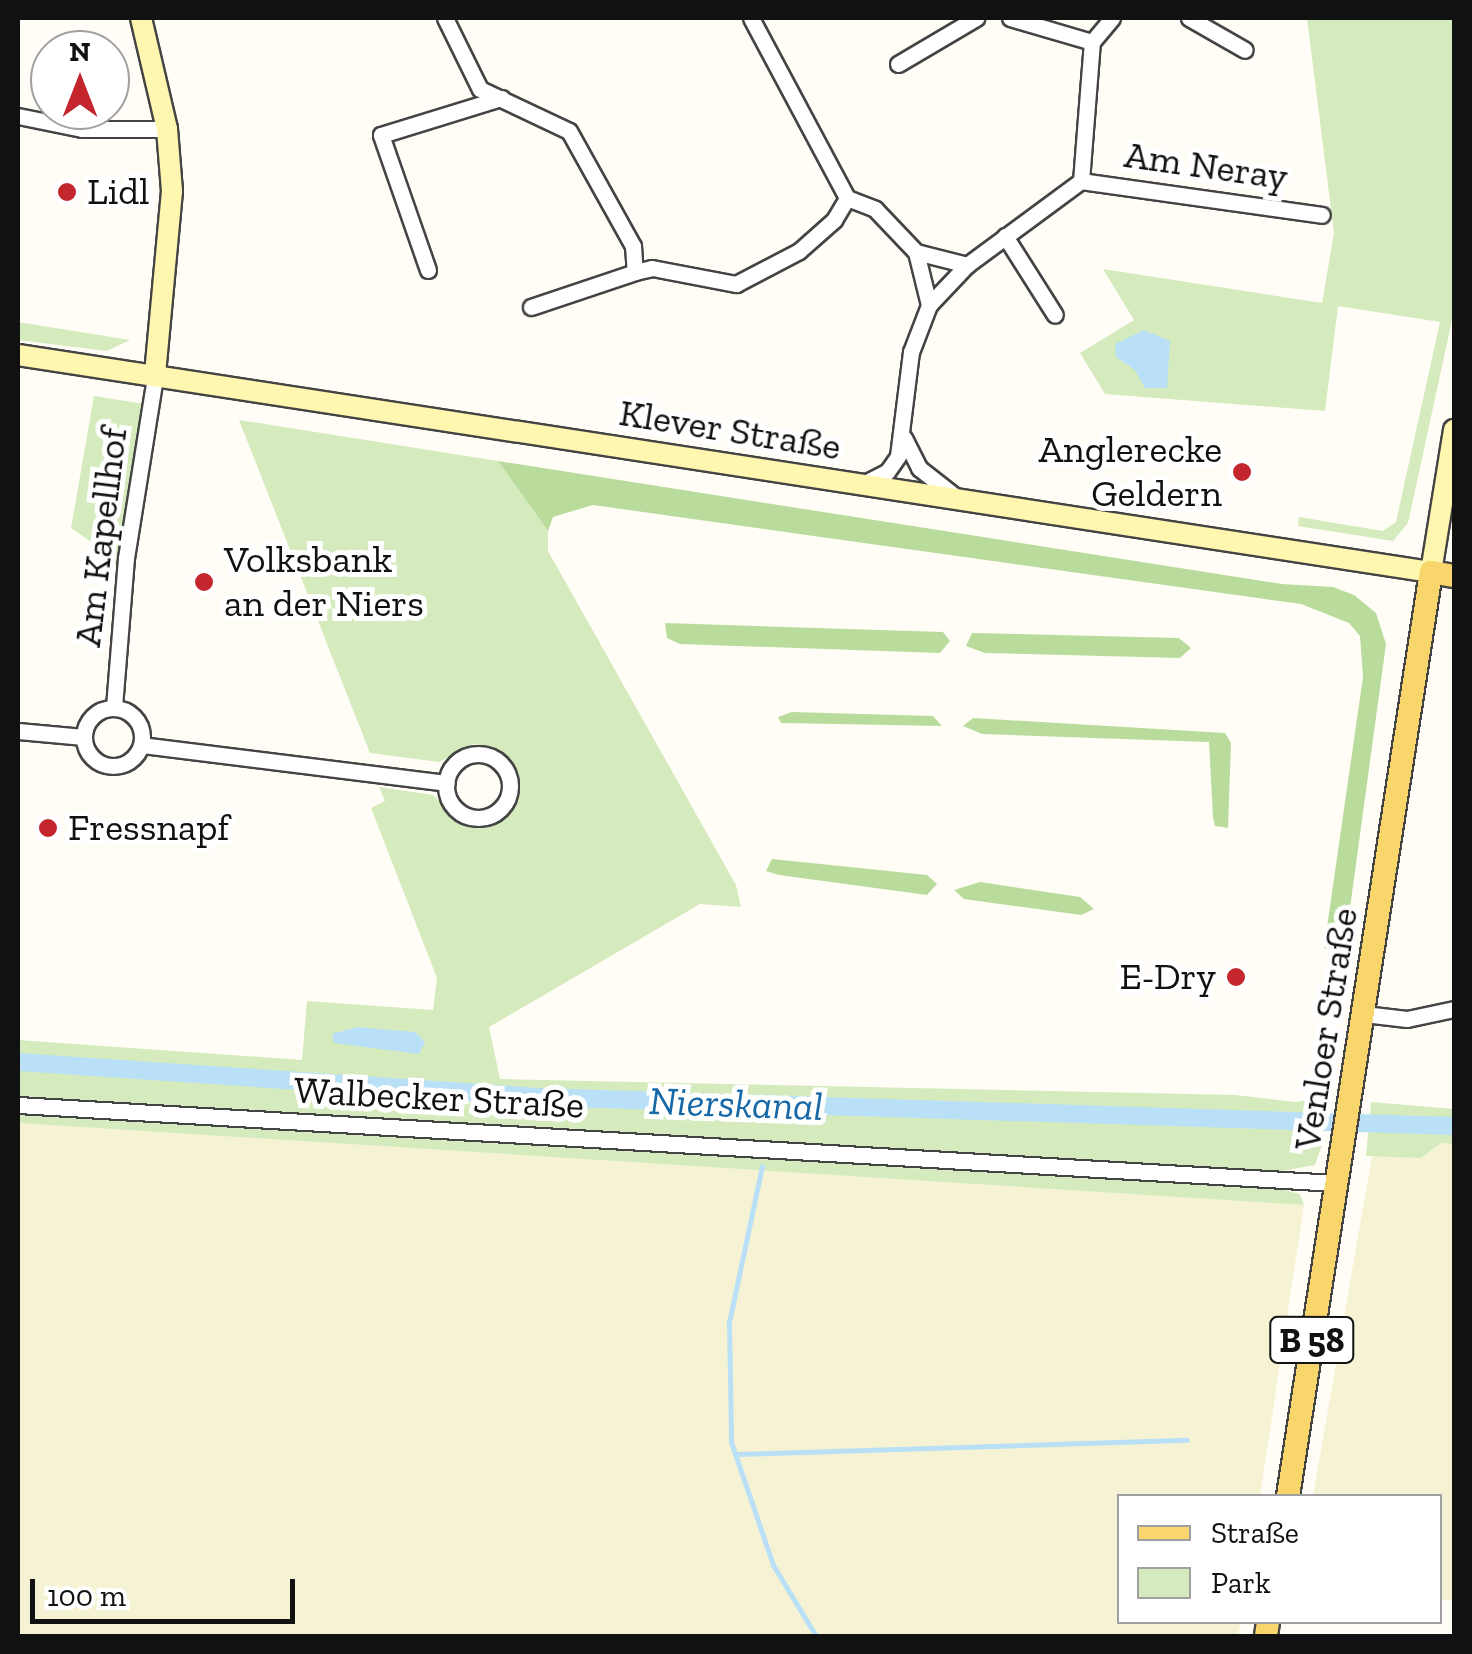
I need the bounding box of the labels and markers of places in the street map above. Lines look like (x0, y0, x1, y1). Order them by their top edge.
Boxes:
place label: Lidl (87, 169, 149, 215)
marker: Lidl (56, 181, 78, 203)
place label: Anglerecke Geldern (1038, 427, 1222, 516)
marker: Anglerecke Geldern (1231, 461, 1253, 483)
place label: Volksbank an der Niers (224, 537, 425, 626)
marker: Volksbank an der Niers (193, 571, 215, 593)
place label: Fressnapf (68, 805, 229, 851)
marker: Fressnapf (37, 817, 59, 839)
place label: E-Dry (1120, 954, 1216, 1000)
marker: E-Dry (1225, 966, 1247, 988)

